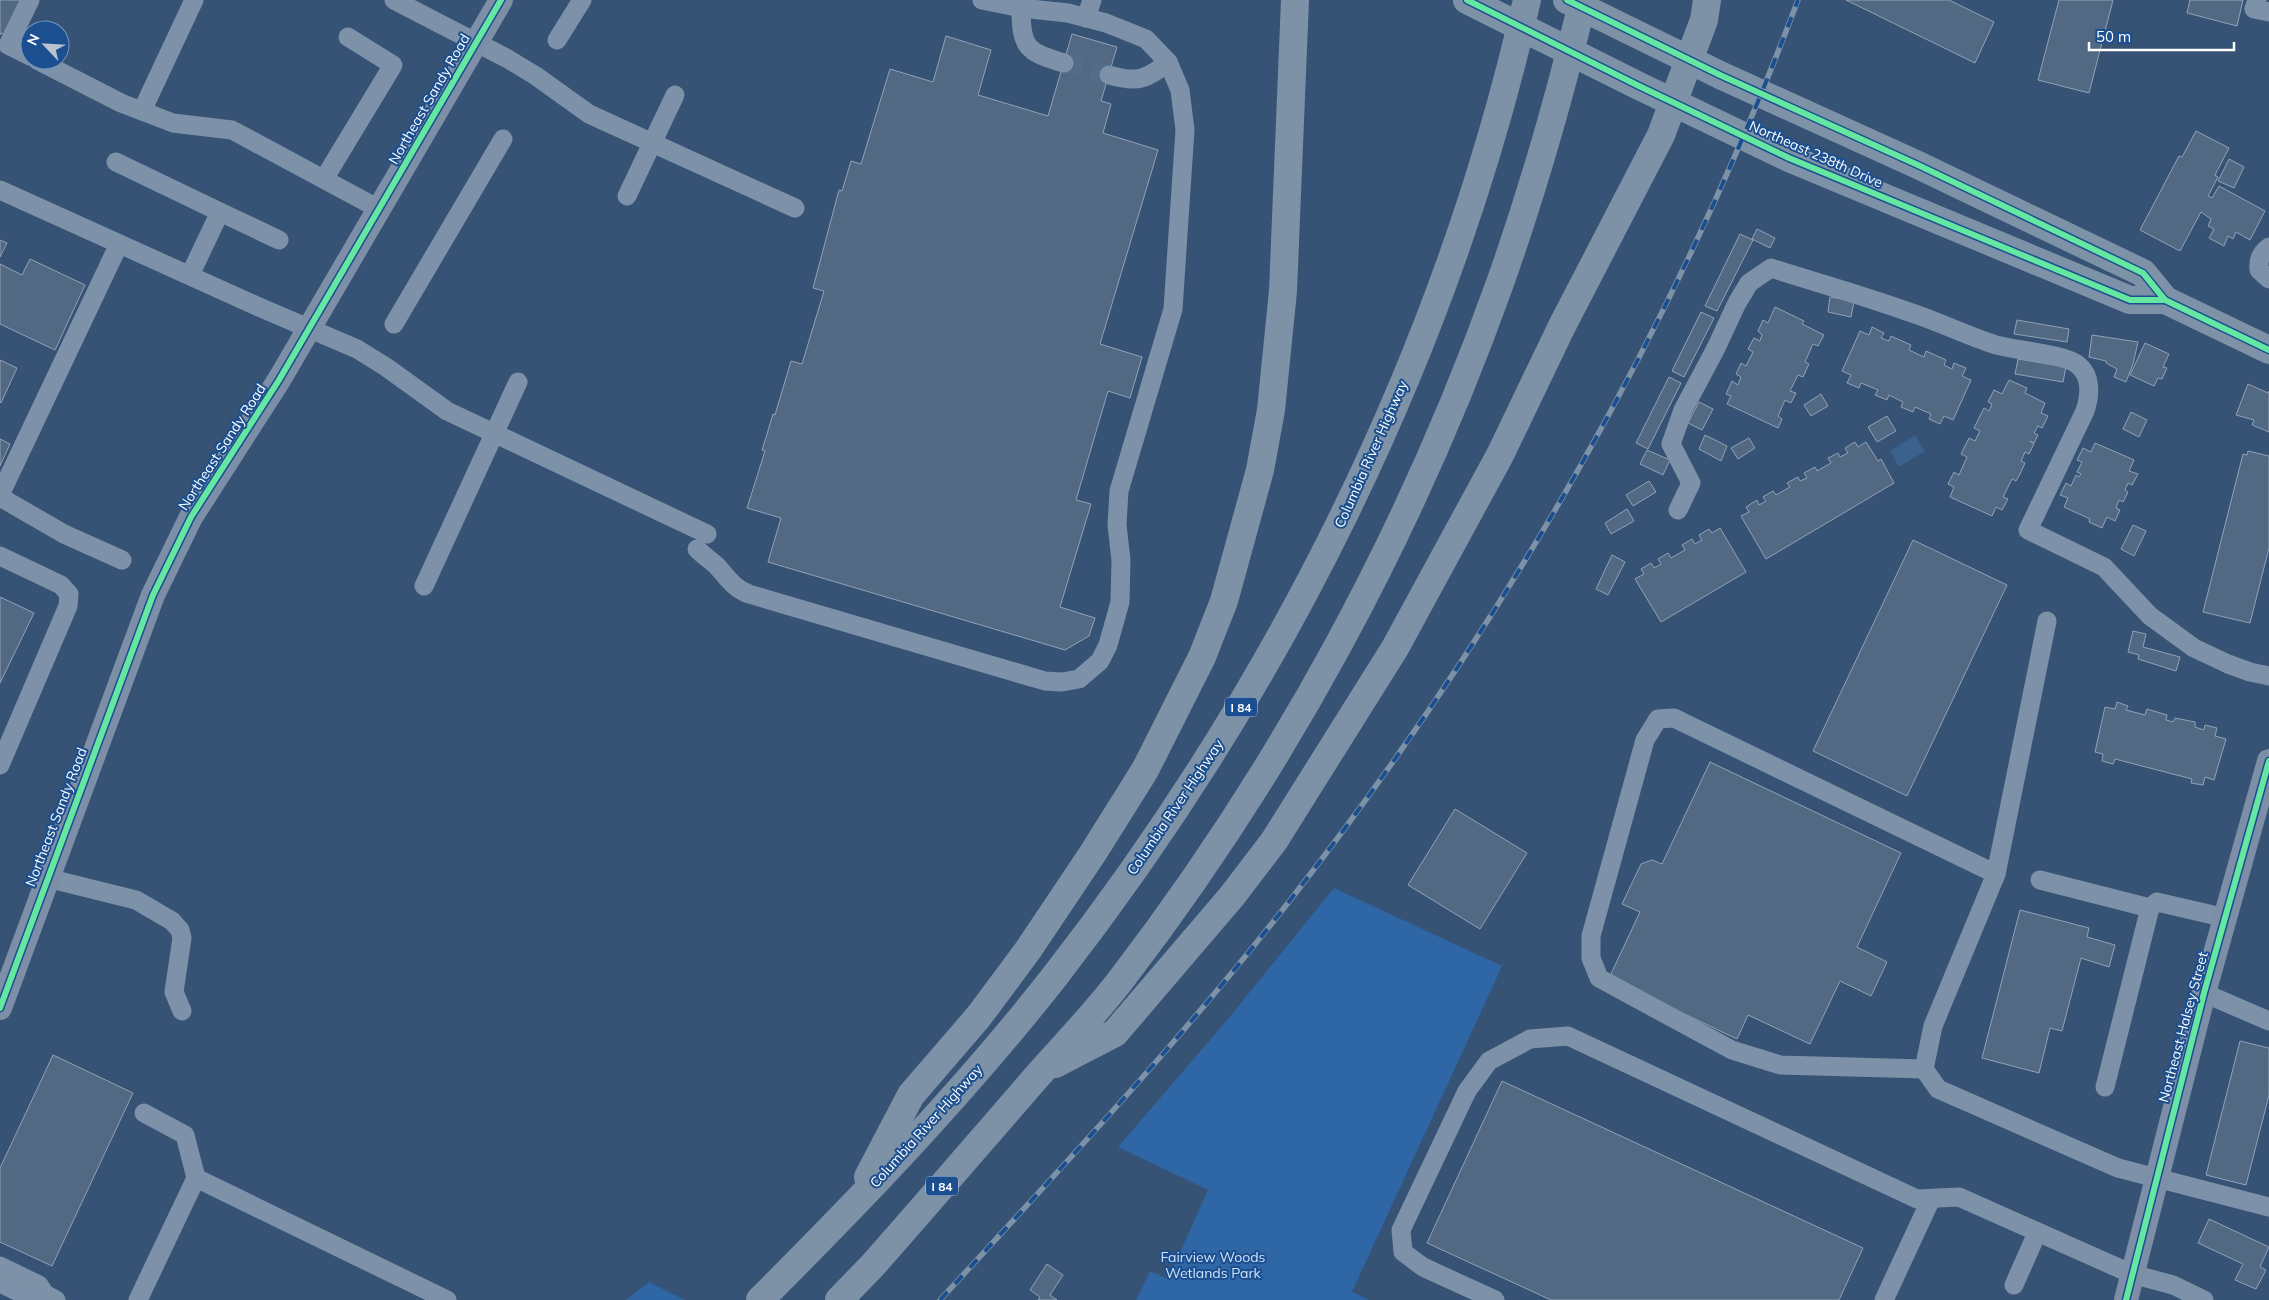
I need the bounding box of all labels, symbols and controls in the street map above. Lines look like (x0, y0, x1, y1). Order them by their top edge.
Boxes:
north arrow (20, 20, 70, 70)
scale bar (2089, 20, 2234, 52)
text: 50 m (2096, 27, 2131, 46)
text: N (23, 31, 44, 48)
street label: Northeast Sandy Road (384, 31, 474, 167)
street label: Northeast 238th Drive (1746, 116, 1886, 192)
street label: Columbia River Highway (1330, 377, 1412, 531)
street label: Northeast Sandy Road (174, 380, 270, 514)
road number: I 84 (1225, 698, 1257, 716)
street label: Columbia River Highway (1123, 735, 1227, 878)
street label: Northeast Sandy Road (21, 745, 91, 889)
street label: Northeast Halsey Street (2154, 950, 2212, 1104)
street label: Columbia River Highway (866, 1060, 986, 1191)
road number: I 84 (926, 1176, 958, 1196)
park label: Fairview Woods Wetlands Park (1160, 1248, 1266, 1282)

